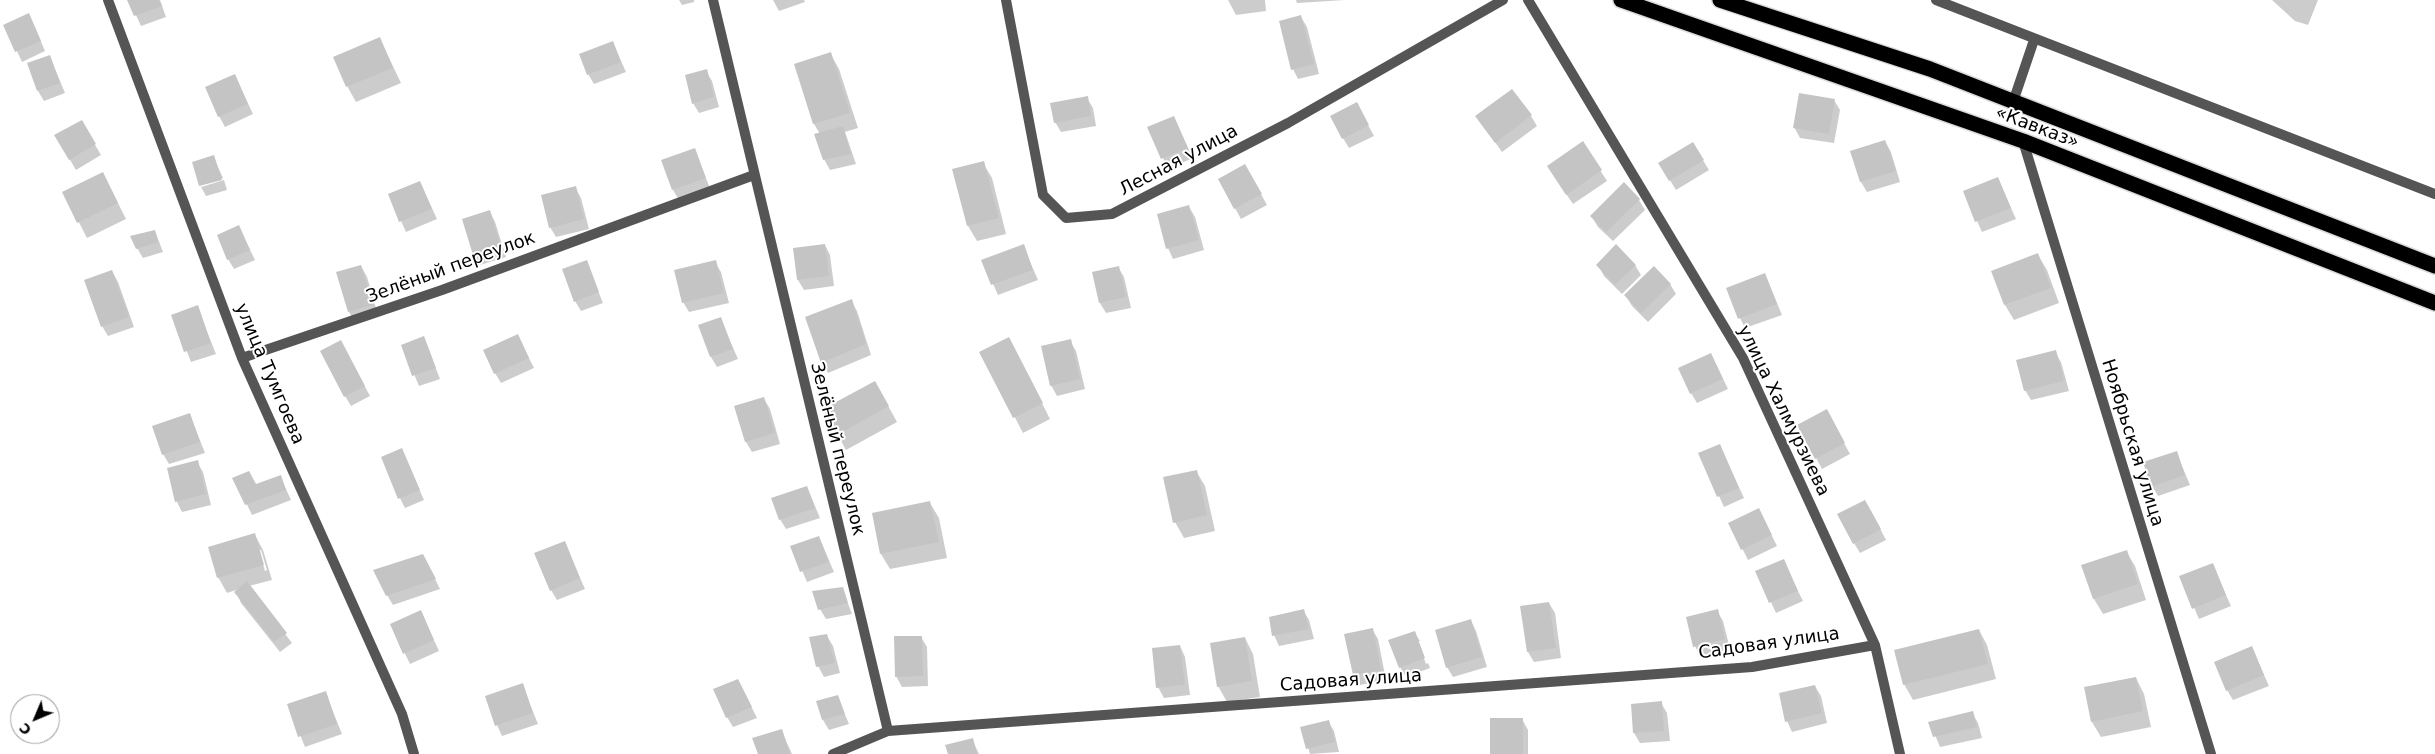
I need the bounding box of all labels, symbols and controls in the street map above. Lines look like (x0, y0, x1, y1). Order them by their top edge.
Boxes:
street label: «Кавказ» (1992, 102, 2082, 154)
street label: Лесная улица (1116, 121, 1242, 201)
street label: Зелёный переулок (364, 227, 538, 309)
street label: улица Тумгоева (230, 300, 308, 448)
street label: улица Халмурзиева (1732, 322, 1834, 500)
street label: Ноябрьская улица (2096, 357, 2168, 529)
street label: Зелёный переулок (805, 360, 869, 538)
street label: Садовая улица (1697, 623, 1841, 665)
street label: Садовая улица (1279, 665, 1423, 697)
north arrow (10, 694, 60, 744)
text: С (16, 720, 34, 738)

